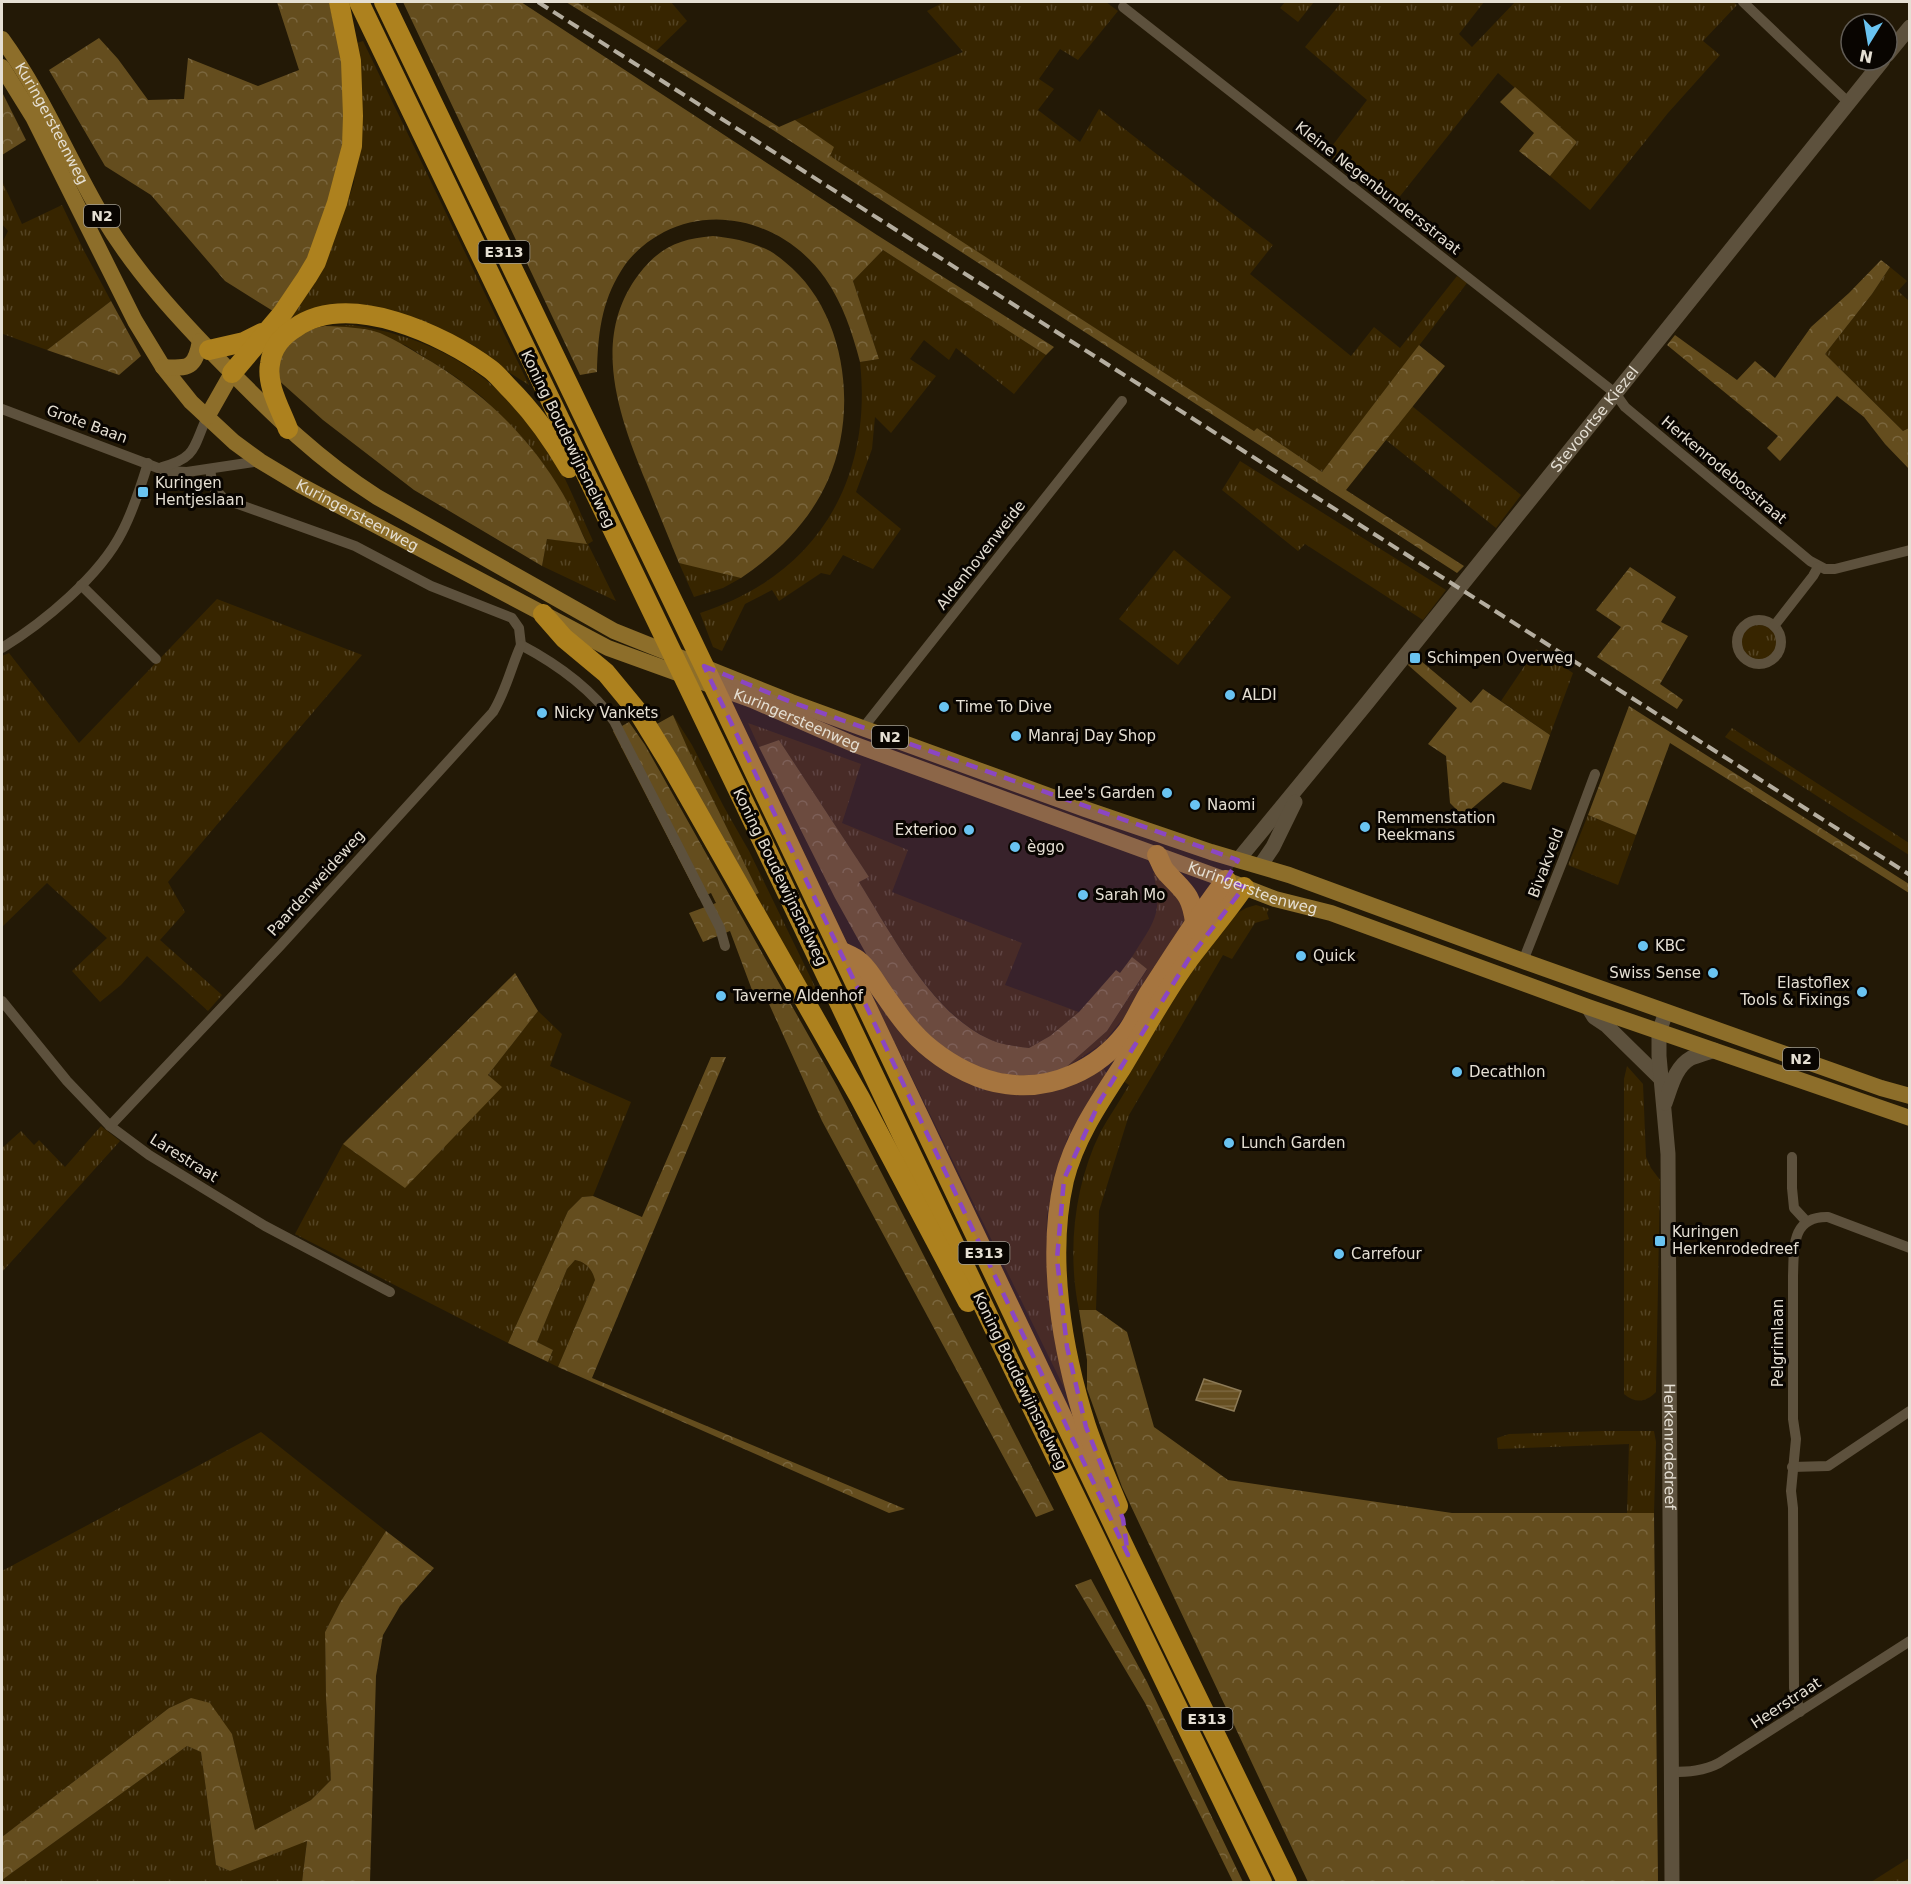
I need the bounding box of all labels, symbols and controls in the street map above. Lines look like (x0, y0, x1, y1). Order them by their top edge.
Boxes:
north arrow (1839, 12, 1899, 72)
text: N (1858, 46, 1875, 67)
street label: Kuringersteenweg (11, 59, 92, 188)
street label: Kleine Negenbundersstraat (1292, 118, 1464, 258)
road number: N2 (84, 205, 120, 227)
road number: E313 (478, 241, 530, 263)
street label: Koning Boudewijnsnelweg (517, 347, 619, 531)
street label: Stevoortse Kiezel (1547, 363, 1643, 476)
street label: Grote Baan (44, 401, 130, 447)
street label: Herkenrodebosstraat (1658, 412, 1790, 528)
place label: Kuringen Hentjeslaan (155, 474, 244, 509)
street label: Kuringersteenweg (293, 476, 422, 555)
marker: Kuringen Hentjeslaan (136, 485, 150, 499)
street label: Aldenhovenweide (933, 497, 1029, 613)
place label: Schimpen Overweg (1427, 649, 1573, 667)
marker: Schimpen Overweg (1408, 651, 1422, 665)
street label: Kuringersteenweg (731, 685, 863, 755)
place label: ALDI (1242, 686, 1277, 704)
marker: ALDI (1223, 688, 1237, 702)
place label: Time To Dive (955, 698, 1052, 716)
marker: Time To Dive (937, 700, 951, 714)
place label: Nicky Vankets (554, 704, 658, 722)
marker: Nicky Vankets (535, 706, 549, 720)
road number: N2 (872, 726, 908, 748)
place label: Manraj Day Shop (1028, 727, 1156, 745)
marker: Manraj Day Shop (1009, 729, 1023, 743)
place label: Lee's Garden (1057, 784, 1155, 802)
street label: Koning Boudewijnsnelweg (729, 785, 831, 969)
marker: Lee's Garden (1160, 786, 1174, 800)
place label: Naomi (1207, 796, 1255, 814)
marker: Naomi (1188, 798, 1202, 812)
place label: Remmenstation Reekmans (1377, 809, 1496, 844)
marker: Remmenstation Reekmans (1358, 820, 1372, 834)
place label: Exterioo (895, 821, 957, 839)
marker: Exterioo (962, 823, 976, 837)
street label: Paardenweideweg (264, 826, 368, 940)
street label: Bivakveld (1525, 826, 1567, 900)
place label: èggo (1027, 838, 1064, 856)
marker: èggo (1008, 840, 1022, 854)
street label: Kuringersteenweg (1185, 858, 1319, 918)
place label: Sarah Mo (1095, 886, 1165, 904)
marker: Sarah Mo (1076, 888, 1090, 902)
place label: KBC (1655, 937, 1685, 955)
marker: KBC (1636, 939, 1650, 953)
place label: Quick (1313, 947, 1356, 965)
marker: Quick (1294, 949, 1308, 963)
place label: Swiss Sense (1609, 964, 1701, 982)
marker: Swiss Sense (1706, 966, 1720, 980)
place label: Elastoflex Tools & Fixings (1739, 974, 1850, 1009)
marker: Elastoflex Tools & Fixings (1855, 985, 1869, 999)
place label: Taverne Aldenhof (732, 987, 864, 1005)
marker: Taverne Aldenhof (714, 989, 728, 1003)
road number: N2 (1783, 1048, 1819, 1070)
place label: Decathlon (1469, 1063, 1545, 1081)
marker: Decathlon (1450, 1065, 1464, 1079)
street label: Larestraat (147, 1130, 221, 1186)
place label: Lunch Garden (1241, 1134, 1346, 1152)
marker: Lunch Garden (1222, 1136, 1236, 1150)
place label: Kuringen Herkenrodedreef (1672, 1223, 1799, 1258)
marker: Kuringen Herkenrodedreef (1653, 1234, 1667, 1248)
road number: E313 (958, 1242, 1010, 1264)
place label: Carrefour (1351, 1245, 1423, 1263)
marker: Carrefour (1332, 1247, 1346, 1261)
street label: Koning Boudewijnsnelweg (969, 1289, 1071, 1473)
street label: Pelgrimlaan (1769, 1299, 1787, 1387)
street label: Herkenrodedreef (1660, 1383, 1679, 1510)
street label: Heerstraat (1748, 1674, 1825, 1732)
road number: E313 (1182, 1708, 1232, 1730)

